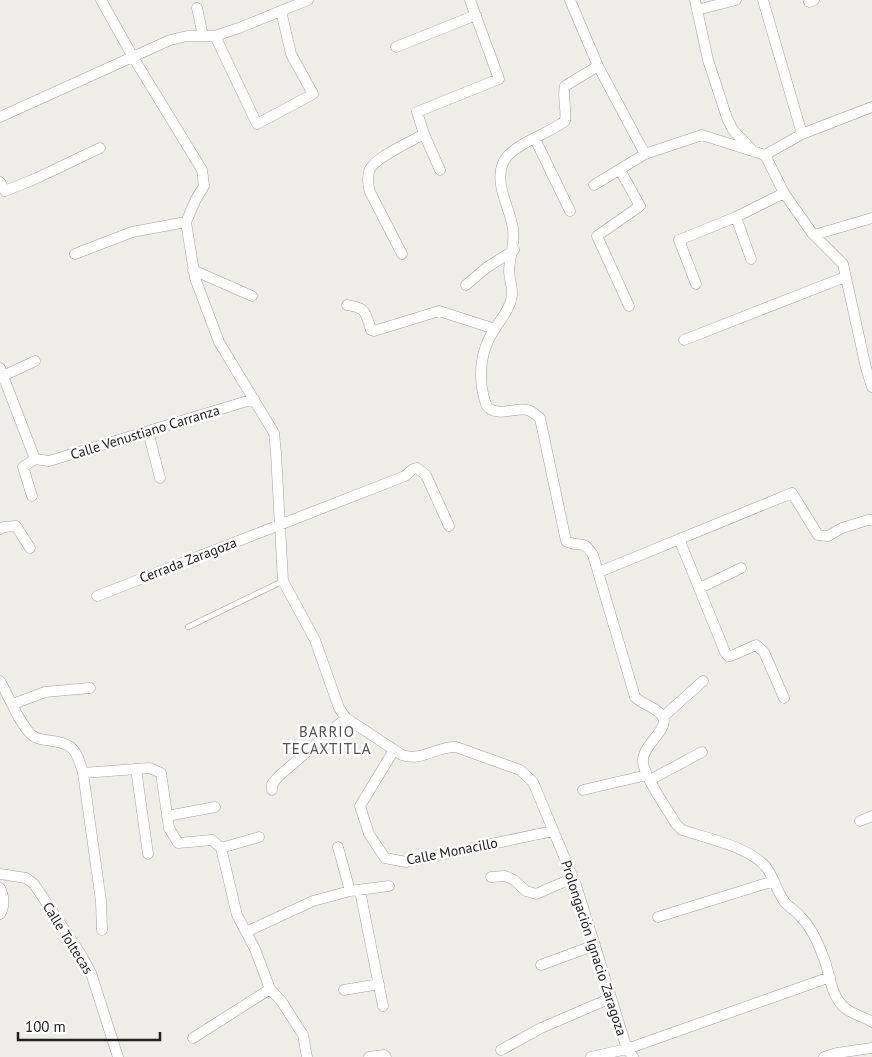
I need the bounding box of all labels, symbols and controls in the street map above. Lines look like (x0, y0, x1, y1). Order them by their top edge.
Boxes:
street label: Calle Venustiano Carranza (68, 401, 222, 463)
street label: Cerrada Zaragoza (137, 533, 239, 587)
district label: BARRIO TECAXTITLA (282, 722, 372, 758)
street label: Calle Monacillo (405, 833, 499, 869)
street label: Prolongación Ignacio Zaragoza (557, 858, 631, 1038)
street label: Calle Toltecas (39, 899, 97, 977)
scale bar (18, 1010, 160, 1042)
text: 100 m (25, 1017, 66, 1036)

